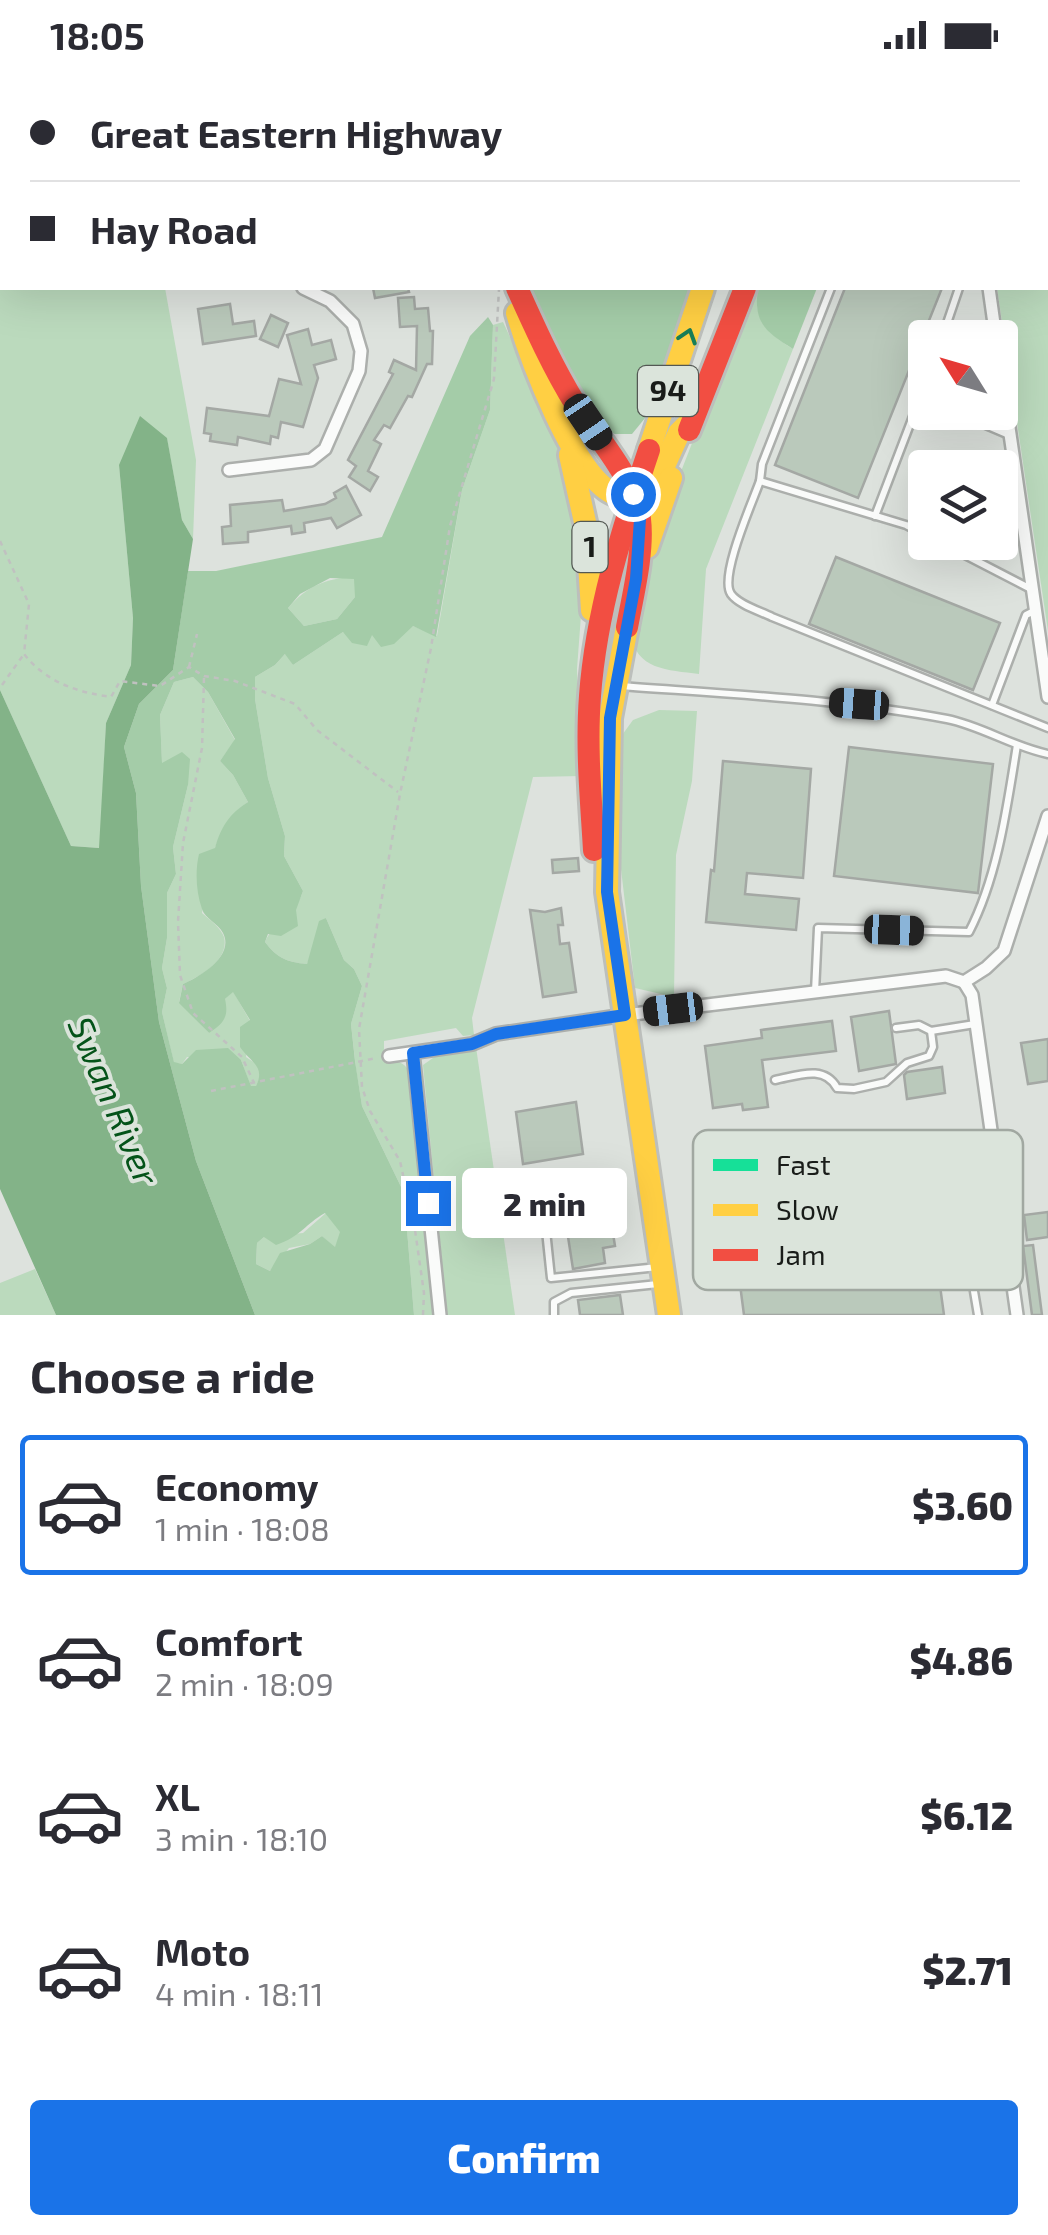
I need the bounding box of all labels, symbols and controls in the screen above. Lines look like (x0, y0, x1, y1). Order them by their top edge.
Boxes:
text: 18:05 (50, 12, 145, 58)
text: Great Eastern Highway (90, 110, 502, 156)
text: Hay Road (90, 206, 258, 252)
north arrow (908, 320, 1018, 430)
map controls (908, 320, 1018, 560)
one-way arrow (676, 328, 697, 345)
road number: 94 (638, 366, 698, 416)
car (559, 389, 617, 455)
button: layers (908, 450, 1018, 560)
route start (611, 472, 656, 517)
road number: 1 (572, 522, 608, 572)
car (828, 687, 890, 721)
car (863, 914, 925, 946)
car (641, 990, 705, 1028)
water label: Swan River (61, 1010, 170, 1192)
legend (693, 1130, 1023, 1290)
text: Fast (776, 1147, 831, 1181)
callout: 2 min (463, 1168, 628, 1238)
route end (406, 1181, 451, 1226)
text: 2 min (503, 1184, 586, 1222)
text: Slow (776, 1192, 839, 1226)
text: Jam (776, 1237, 825, 1271)
text: Choose a ride (30, 1348, 315, 1402)
icon: car (35, 1460, 125, 1550)
text: Economy (155, 1463, 319, 1509)
text: $3.60 (912, 1482, 1013, 1528)
text: 1 min · 18:08 (155, 1509, 330, 1547)
icon: car (35, 1615, 125, 1705)
text: Comfort (155, 1618, 303, 1664)
text: $4.86 (910, 1637, 1013, 1683)
text: 2 min · 18:09 (155, 1664, 334, 1702)
icon: car (35, 1770, 125, 1860)
text: XL (155, 1773, 200, 1819)
text: $6.12 (920, 1792, 1013, 1838)
text: 3 min · 18:10 (155, 1819, 328, 1857)
icon: car (35, 1925, 125, 2015)
text: Moto (155, 1928, 250, 1974)
text: $2.71 (922, 1947, 1013, 1993)
text: 4 min · 18:11 (155, 1974, 323, 2012)
button: Confirm (30, 2100, 1018, 2215)

